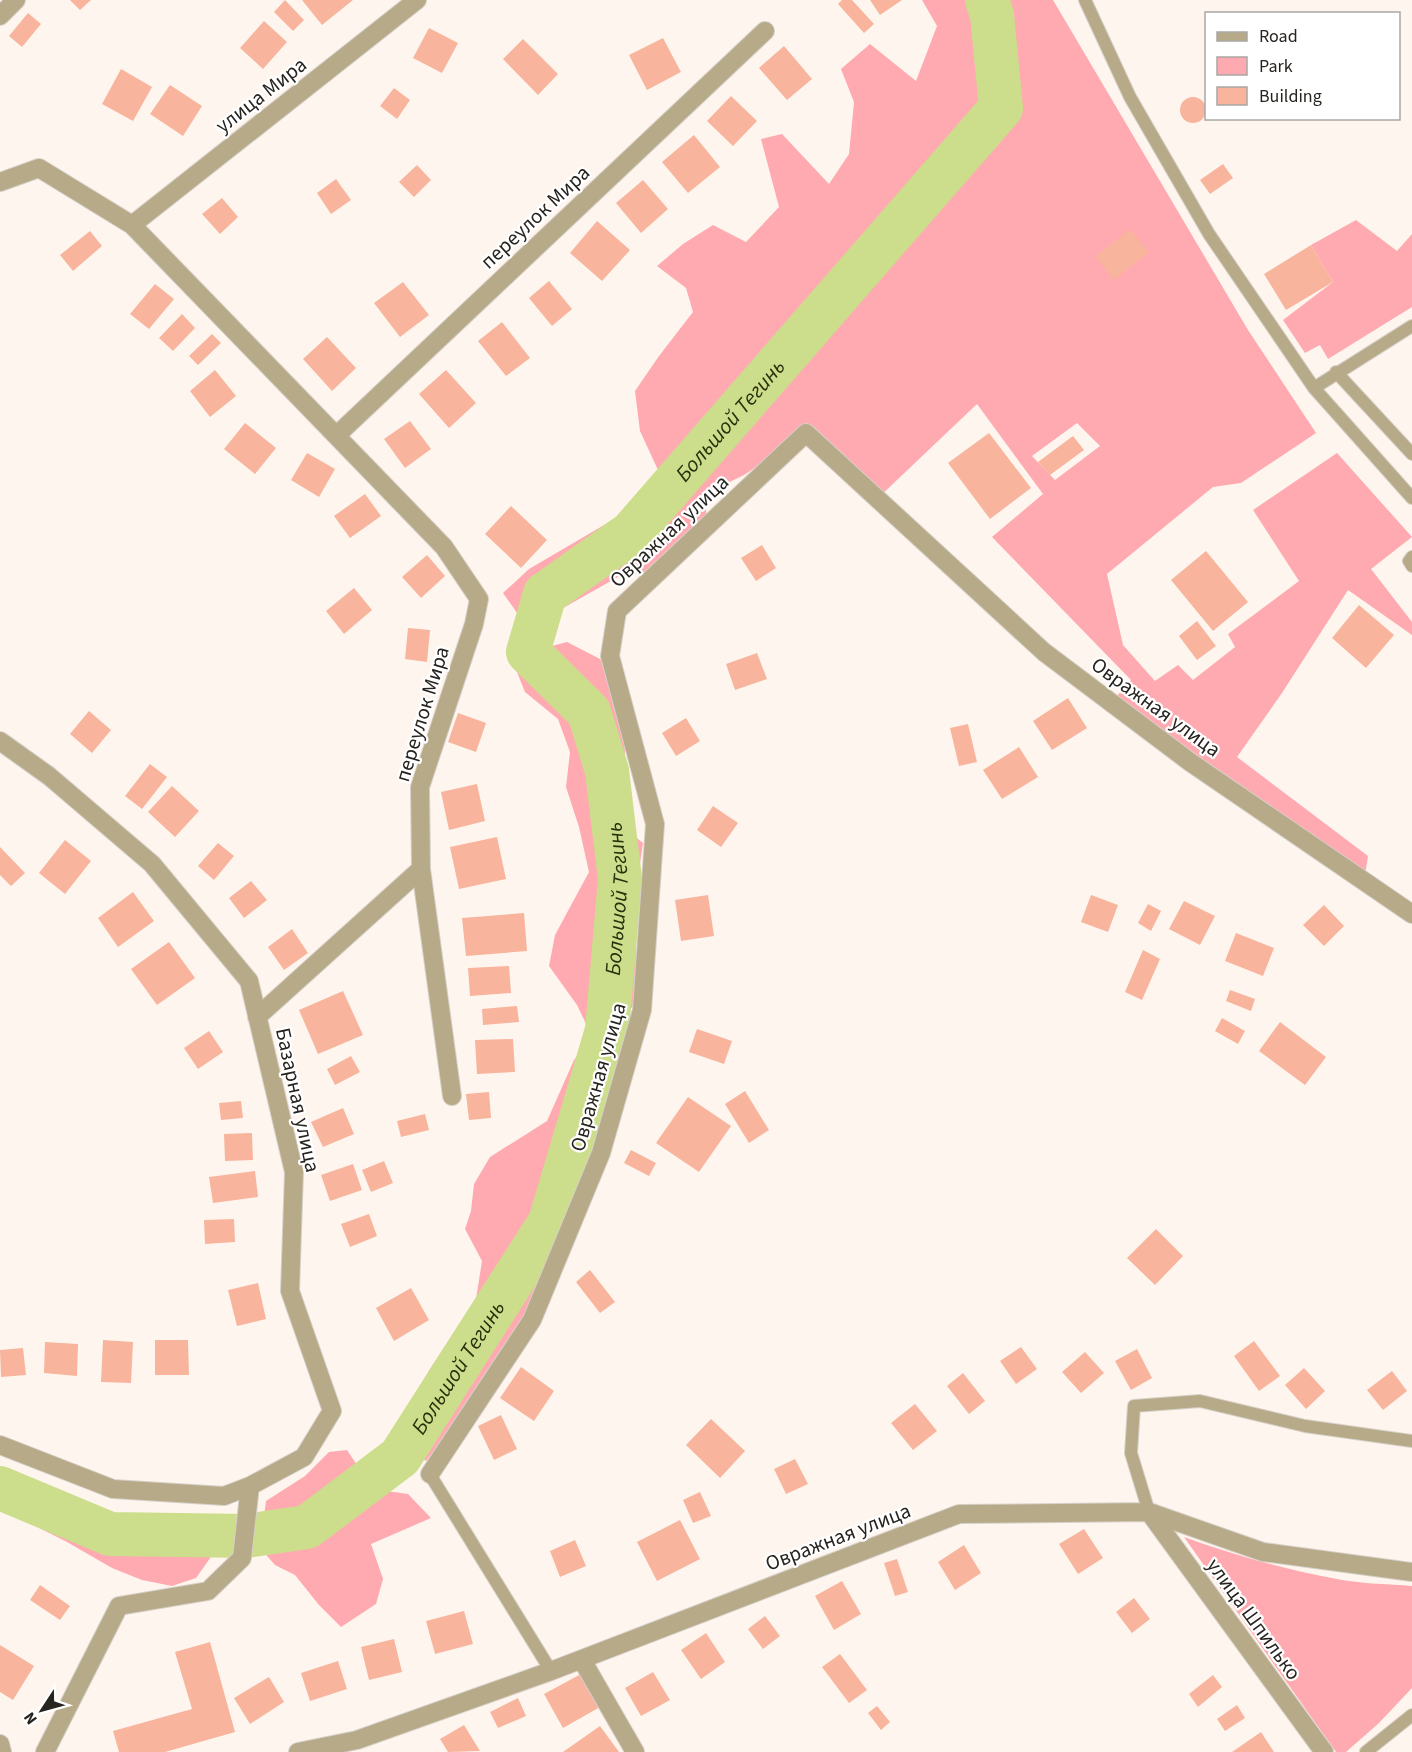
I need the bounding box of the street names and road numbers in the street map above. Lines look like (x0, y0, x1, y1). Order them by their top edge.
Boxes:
street label: улица Мира (209, 50, 313, 140)
street label: переулок Мира (474, 158, 596, 276)
street label: Овражная улица (603, 468, 735, 594)
street label: переулок Мира (387, 643, 457, 785)
street label: Овражная улица (1085, 650, 1227, 764)
street label: Овражная улица (562, 999, 634, 1155)
street label: Базарная улица (268, 1025, 328, 1175)
street label: Овражная улица (761, 1495, 915, 1579)
street label: улица Шпилько (1200, 1552, 1308, 1686)

